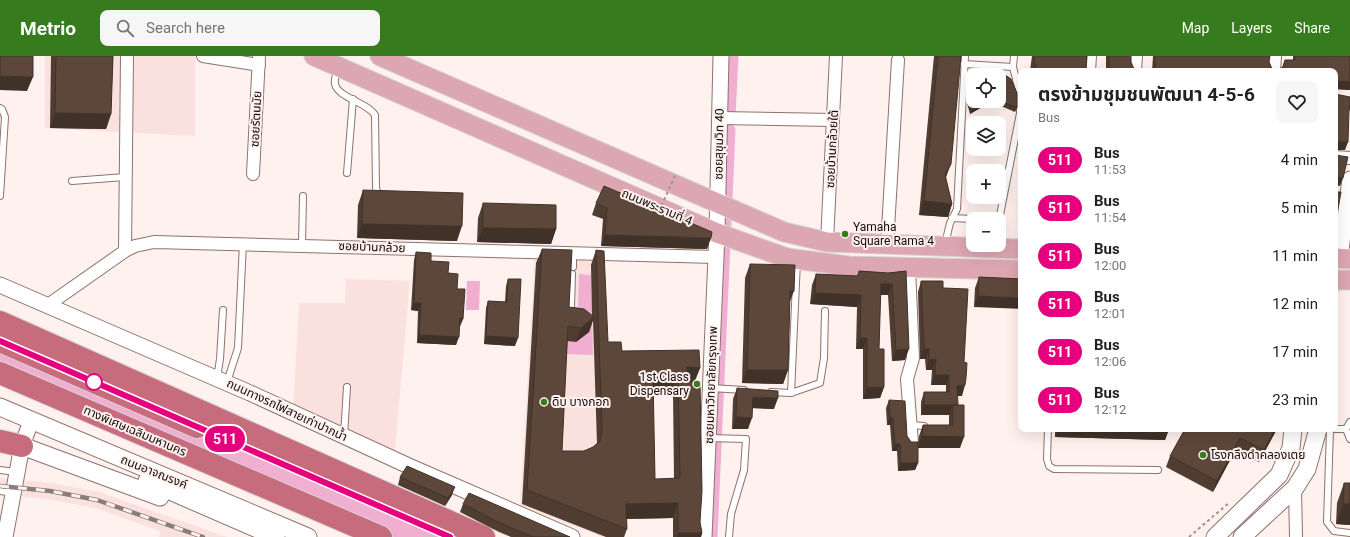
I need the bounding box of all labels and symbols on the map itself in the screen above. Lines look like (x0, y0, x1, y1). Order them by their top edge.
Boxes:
street label: ซอยรัตนมัย (248, 91, 264, 147)
street label: ซอยสุขุมวิท 40 (711, 108, 727, 180)
street label: ซอยบ้านกล้วยใต้ (823, 110, 841, 188)
street label: ถนนพระรามที่ 4 (620, 184, 695, 228)
place label: Yamaha Square Rama 4 (853, 220, 934, 248)
marker: Yamaha Square Rama 4 (840, 229, 850, 239)
street label: ซอยบ้านกล้วย (338, 239, 406, 255)
street label: ซอยมหาวิทยาลัยกรุงเทพ (702, 326, 720, 444)
place label: 1st Class Dispensary (630, 370, 689, 398)
unlabelled marker (85, 373, 103, 391)
street label: ถนนทางรถไฟสายเก่าปากน้ำ (225, 374, 350, 444)
marker: 1st Class Dispensary (692, 379, 702, 389)
place label: ดิบ บางกอก (552, 395, 609, 409)
marker: ดิบ บางกอก (539, 397, 549, 407)
street label: ทางพิเศษเฉลิมมหานคร (81, 403, 189, 459)
line badge: 511 (202, 426, 248, 452)
place label: โรงกลึงดำคลองเตย (1211, 448, 1305, 462)
marker: โรงกลึงดำคลองเตย (1198, 450, 1208, 460)
street label: ถนนอาจณรงค์ (119, 452, 189, 492)

